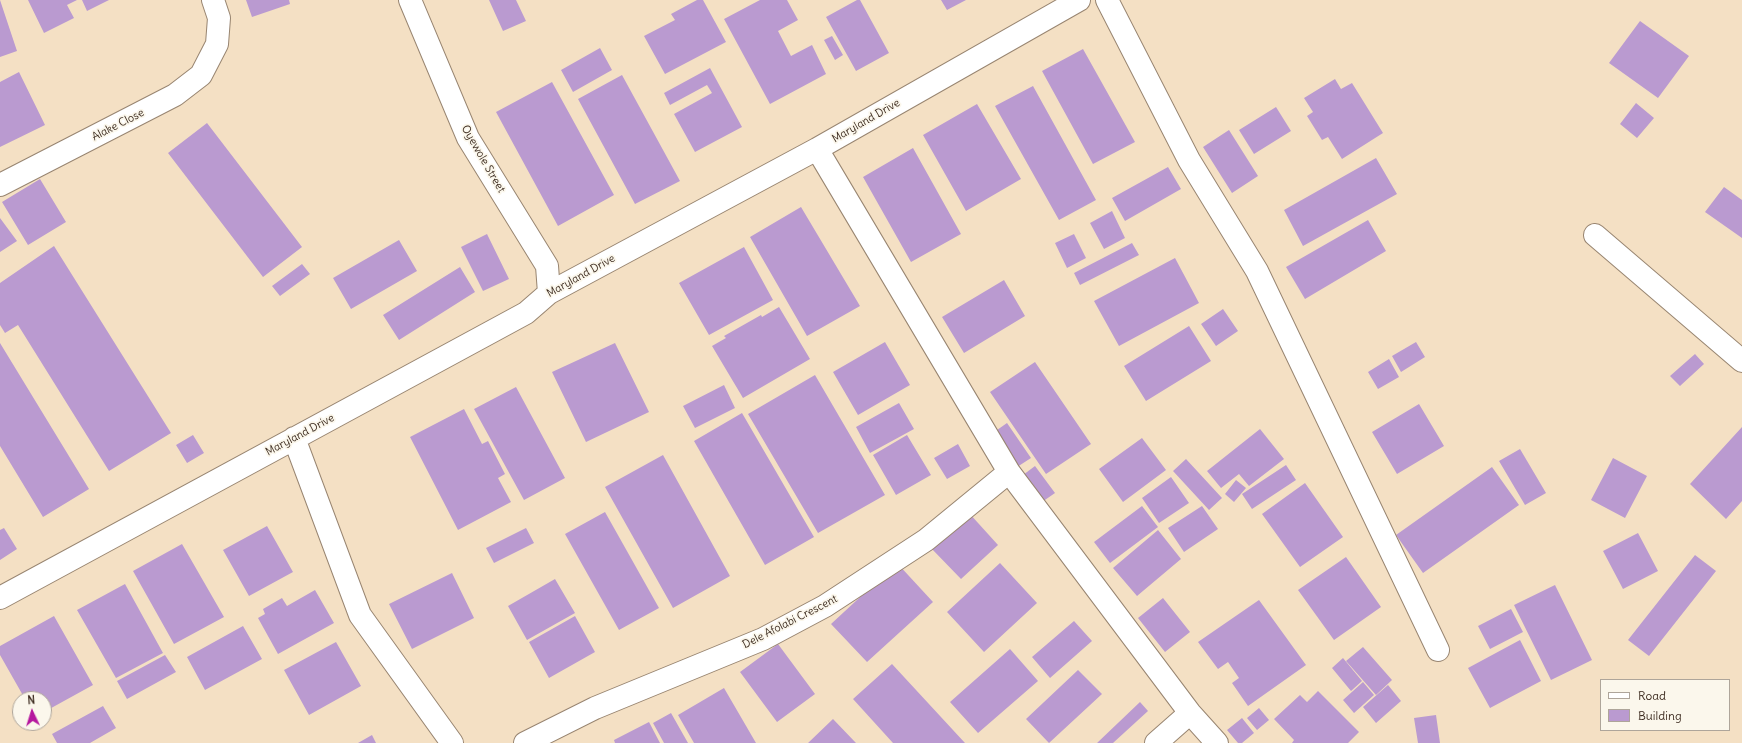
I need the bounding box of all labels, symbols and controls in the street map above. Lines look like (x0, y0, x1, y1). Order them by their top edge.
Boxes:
street label: Maryland Drive (830, 96, 902, 146)
street label: Alake Close (90, 106, 146, 144)
street label: Oyewole Street (458, 123, 508, 195)
street label: Maryland Drive (545, 252, 617, 300)
street label: Maryland Drive (263, 411, 337, 459)
street label: Dele Afolabi Crescent (740, 592, 840, 652)
legend (1600, 679, 1730, 731)
text: Road (1638, 688, 1666, 703)
north arrow (12, 691, 52, 731)
text: N (27, 693, 36, 707)
text: Building (1638, 708, 1682, 723)

